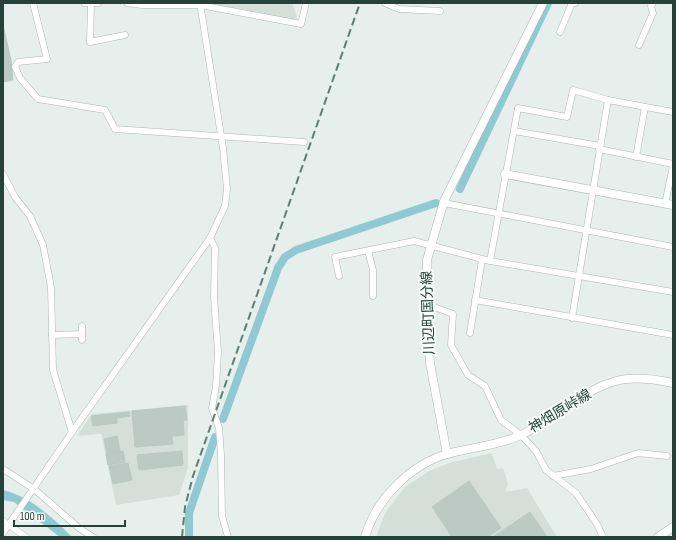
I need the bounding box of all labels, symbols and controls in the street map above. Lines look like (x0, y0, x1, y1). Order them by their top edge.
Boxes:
street label: 川辺町国分線 (418, 271, 438, 355)
street label: 神畑原峠線 (526, 386, 594, 436)
scale bar (14, 502, 125, 528)
text: 100 m (20, 509, 45, 524)

